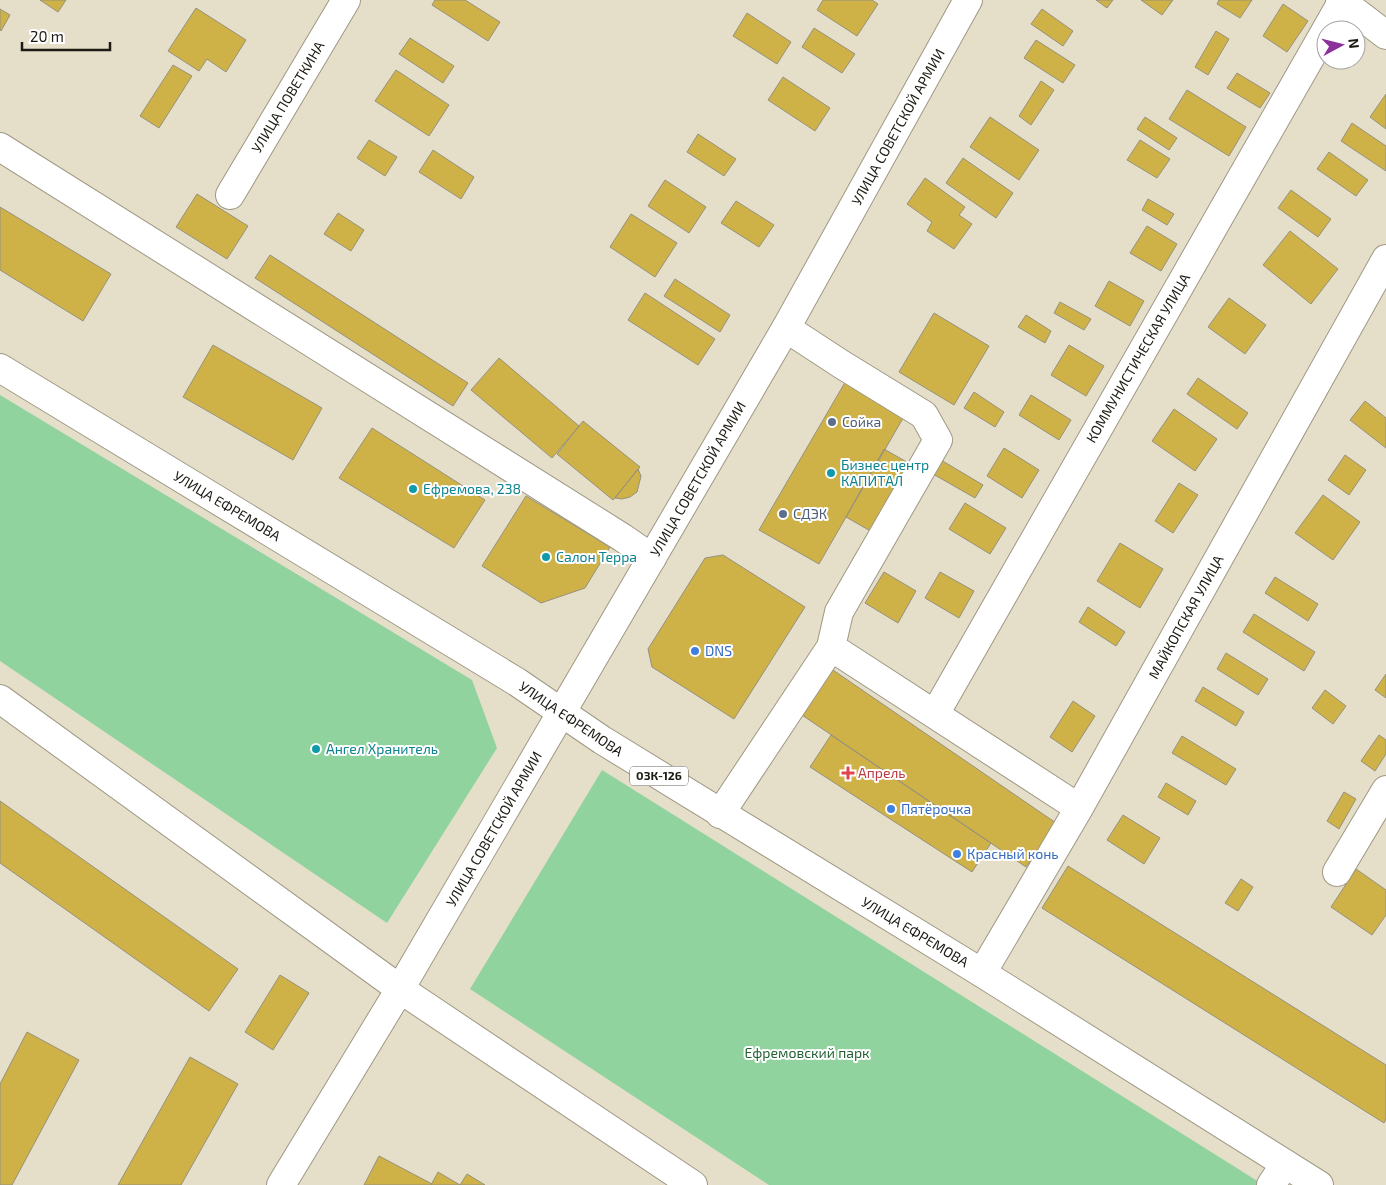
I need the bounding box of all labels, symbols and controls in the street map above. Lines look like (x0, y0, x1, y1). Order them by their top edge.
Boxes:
scale bar (22, 20, 110, 52)
north arrow (1316, 20, 1366, 70)
text: 20 m (30, 27, 64, 45)
text: N (1345, 37, 1363, 49)
street label: УЛИЦА ПОВЕТКИНА (248, 38, 328, 156)
street label: УЛИЦА СОВЕТСКОЙ АРМИИ (847, 46, 948, 208)
street label: КОММУНИСТИЧЕСКАЯ УЛИЦА (1082, 270, 1193, 445)
street label: УЛИЦА СОВЕТСКОЙ АРМИИ (646, 398, 749, 559)
place label: Сойка (842, 413, 881, 430)
marker: Сойка (826, 416, 838, 428)
place label: Бизнес центр КАПИТАЛ (841, 456, 929, 489)
street label: УЛИЦА ЕФРЕМОВА (171, 467, 284, 544)
marker: Бизнес центр КАПИТАЛ (825, 467, 837, 479)
place label: Ефремова, 238 (423, 480, 521, 497)
marker: Ефремова, 238 (407, 483, 419, 495)
place label: СДЭК (793, 505, 827, 522)
marker: СДЭК (777, 508, 789, 520)
place label: Салон Терра (556, 548, 637, 565)
marker: Салон Терра (540, 551, 552, 563)
street label: МАЙКОПСКАЯ УЛИЦА (1144, 552, 1227, 682)
place label: DNS (705, 642, 732, 659)
marker: DNS (689, 645, 701, 657)
street label: УЛИЦА ЕФРЕМОВА (516, 677, 627, 760)
place label: Ангел Хранитель (326, 740, 438, 757)
marker: Ангел Хранитель (310, 743, 322, 755)
street label: УЛИЦА СОВЕТСКОЙ АРМИИ (442, 748, 545, 909)
place label: Апрель (858, 764, 906, 781)
road number: 03К-126 (630, 766, 688, 786)
marker: Апрель (842, 767, 854, 779)
place label: Пятёрочка (901, 800, 971, 817)
marker: Пятёрочка (885, 803, 897, 815)
place label: Красный конь (967, 845, 1059, 862)
marker: Красный конь (951, 848, 963, 860)
street label: УЛИЦА ЕФРЕМОВА (859, 893, 972, 970)
park label: Ефремовский парк (744, 1044, 870, 1061)

